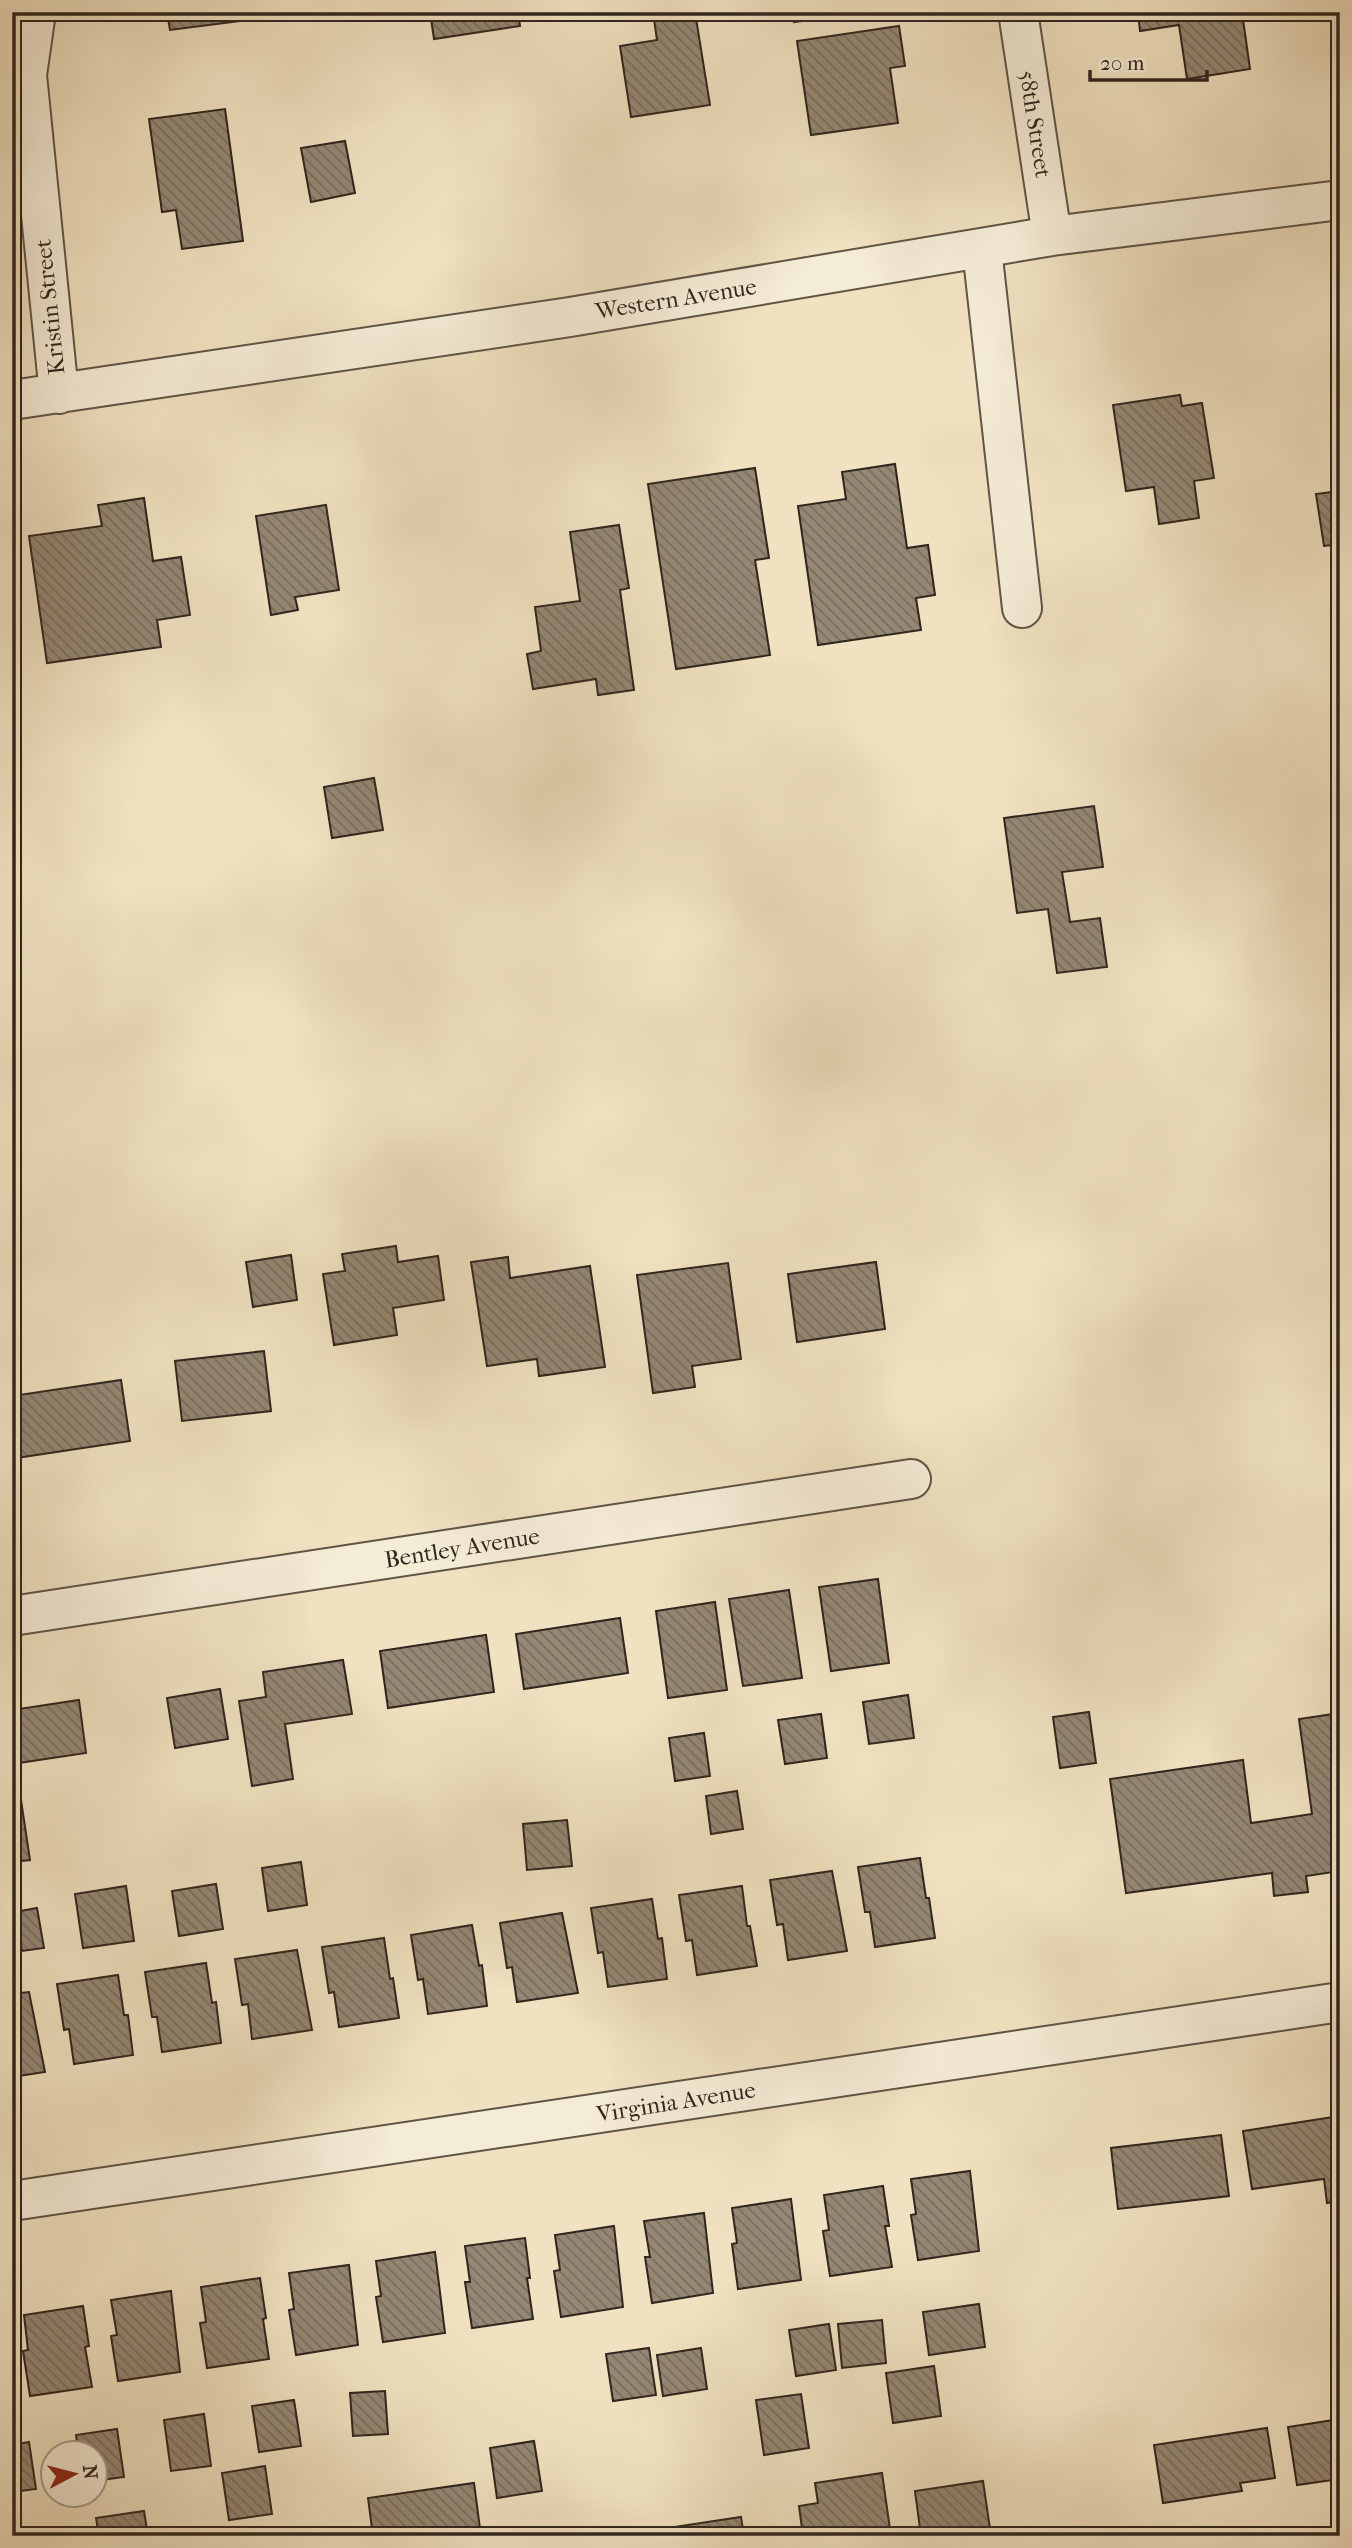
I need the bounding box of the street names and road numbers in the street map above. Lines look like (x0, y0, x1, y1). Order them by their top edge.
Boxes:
street label: 58th Street (1013, 68, 1057, 180)
street label: Kristin Street (29, 238, 71, 376)
street label: Western Avenue (592, 273, 759, 325)
street label: Bentley Avenue (383, 1522, 541, 1574)
street label: Virginia Avenue (594, 2076, 757, 2128)

